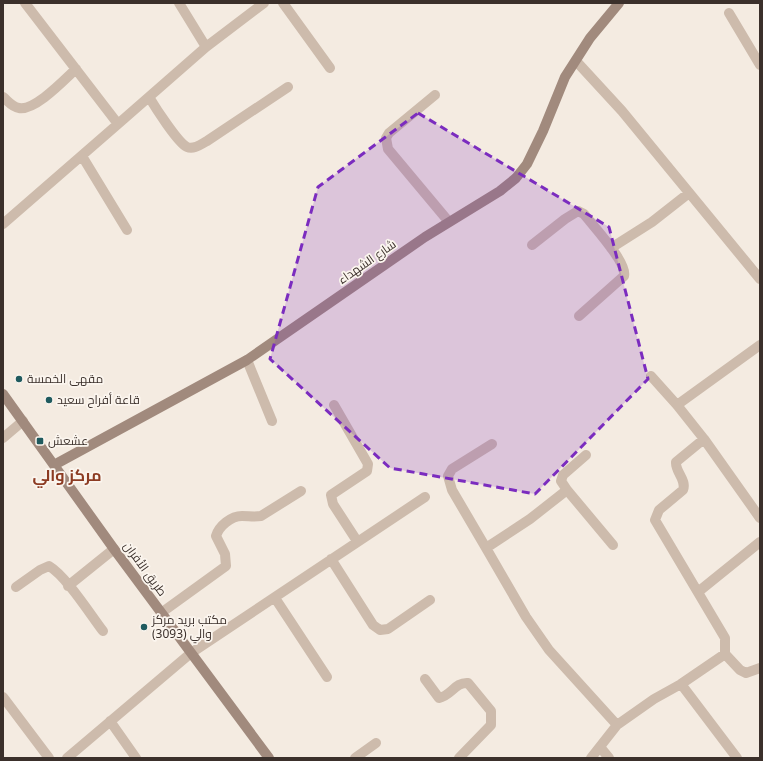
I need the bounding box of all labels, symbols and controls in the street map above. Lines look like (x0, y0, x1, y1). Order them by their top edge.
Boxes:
street label: شارع الشهداء (334, 235, 399, 288)
place label: مقهى الخمسة (27, 370, 103, 387)
marker: مقهى الخمسة (14, 374, 24, 384)
place label: قاعة أفراح سعيد (57, 391, 140, 408)
marker: قاعة أفراح سعيد (44, 395, 54, 405)
place label: عشعش (48, 432, 88, 449)
marker: عشعش (35, 436, 45, 446)
district label: مركز والي (33, 464, 101, 488)
street label: طريق الأفران (120, 538, 171, 599)
place label: مكتب بريد مركز والي (3093) (151, 611, 227, 644)
marker: مكتب بريد مركز والي (3093) (139, 622, 149, 632)

